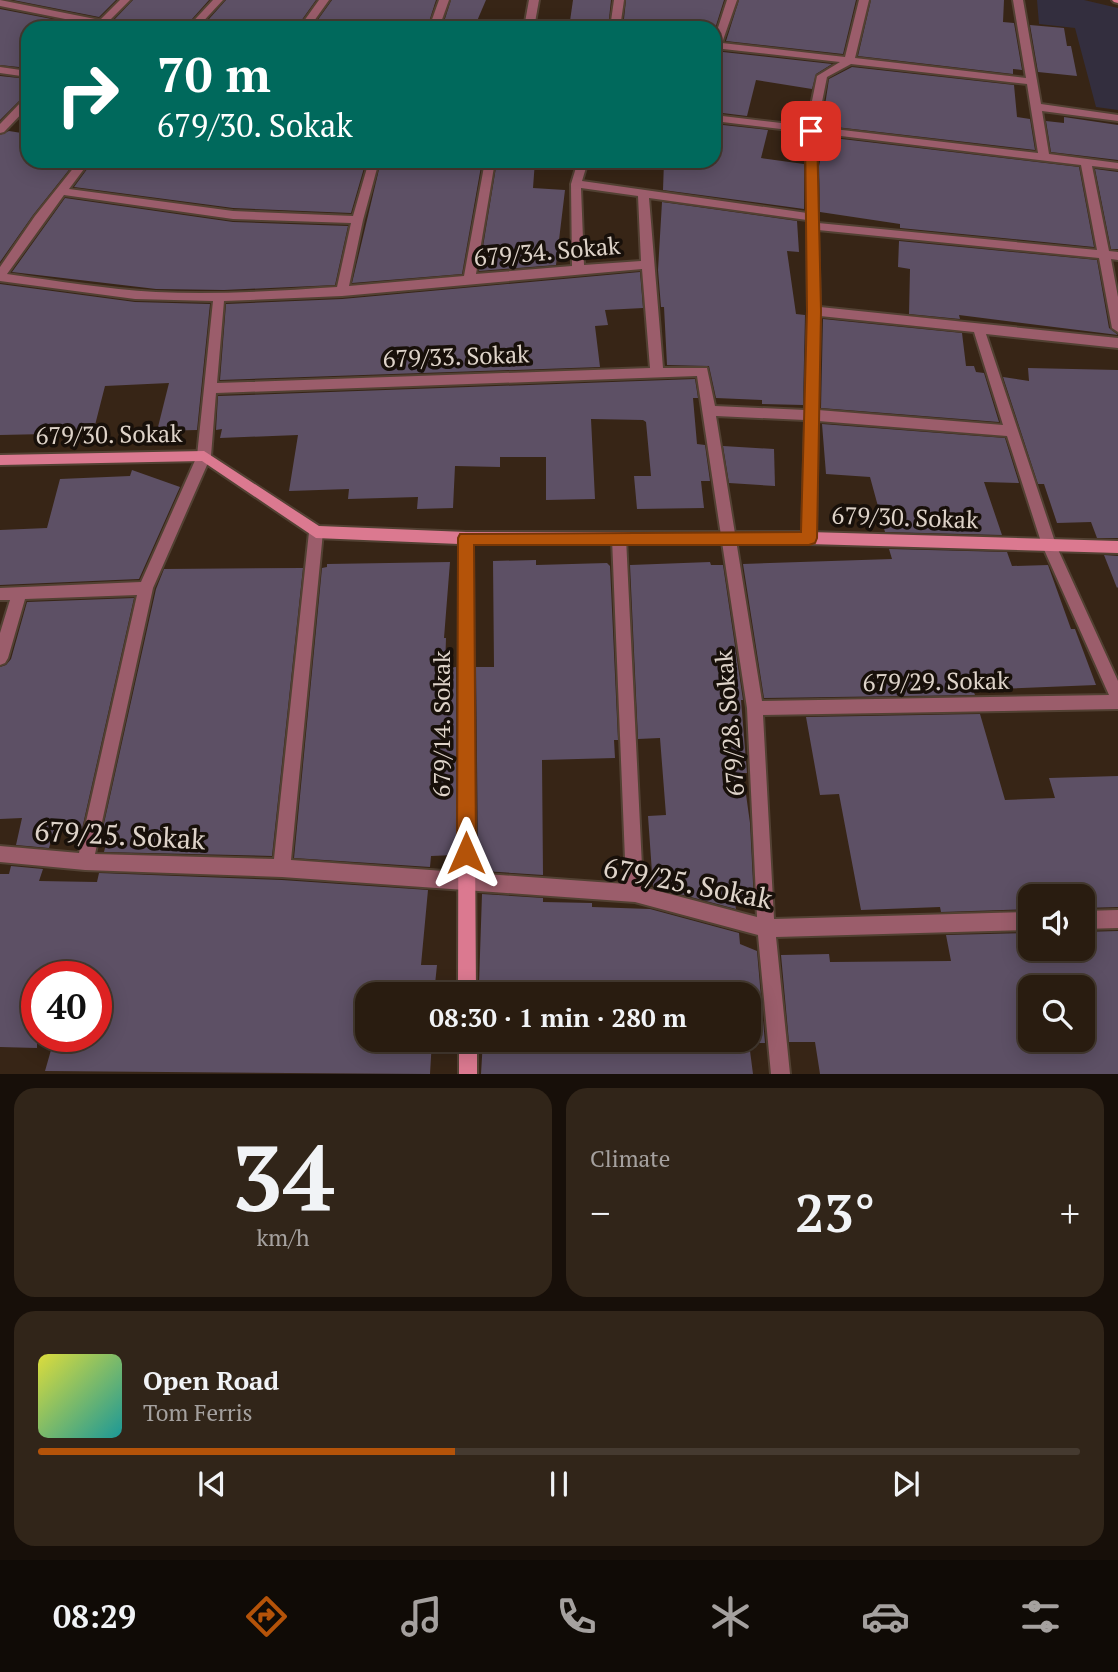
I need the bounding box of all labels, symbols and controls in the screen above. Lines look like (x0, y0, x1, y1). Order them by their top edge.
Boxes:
text: 70 m (157, 41, 271, 106)
icon: right (42, 49, 133, 140)
pin (781, 101, 841, 161)
text: 679/30. Sokak (157, 104, 353, 146)
icon: arrive (792, 112, 830, 150)
street label: 679/34. Sokak (472, 229, 622, 273)
street label: 679/33. Sokak (382, 337, 530, 375)
street label: 679/30. Sokak (35, 417, 183, 451)
street label: 679/30. Sokak (831, 498, 980, 536)
street label: 679/28. Sokak (707, 648, 751, 798)
street label: 679/14. Sokak (425, 650, 457, 797)
street label: 679/29. Sokak (862, 664, 1010, 698)
street label: 679/25. Sokak (34, 812, 207, 857)
position arrow (429, 816, 503, 890)
street label: 679/25. Sokak (600, 848, 776, 917)
map controls (1018, 884, 1095, 1052)
button: sound (1018, 884, 1095, 961)
speed limit sign: 40 (21, 961, 112, 1052)
button: search (1018, 975, 1095, 1052)
text: 08:30 · 1 min · 280 m (429, 1000, 687, 1034)
text: 34 (232, 1116, 334, 1237)
text: Climate (590, 1143, 670, 1174)
text: 23° (795, 1178, 875, 1247)
text: − (590, 1188, 610, 1238)
text: + (1060, 1188, 1080, 1238)
text: km/h (256, 1222, 310, 1253)
text: Open Road (143, 1363, 279, 1397)
text: Tom Ferris (143, 1397, 253, 1428)
icon: previous (193, 1465, 231, 1503)
icon: pause (540, 1465, 578, 1503)
icon: next (887, 1465, 925, 1503)
icon: directions (242, 1592, 291, 1641)
icon: music (397, 1592, 446, 1641)
icon: phone (552, 1592, 601, 1641)
icon: climate (706, 1592, 755, 1641)
icon: car (861, 1592, 910, 1641)
icon: filters (1016, 1592, 1065, 1641)
text: 08:29 (53, 1595, 136, 1637)

